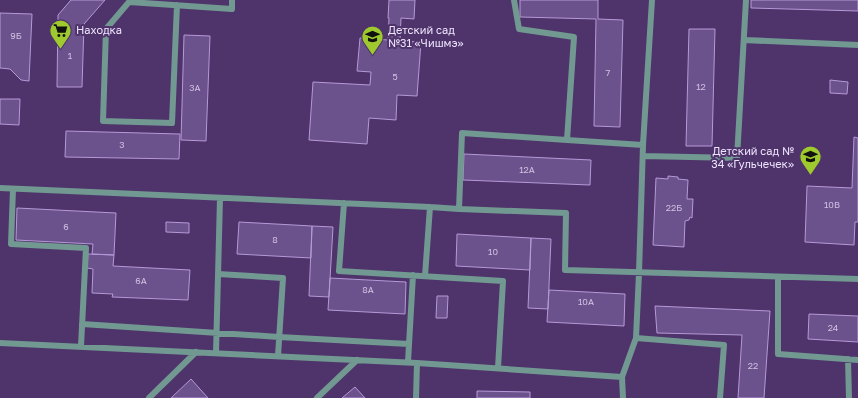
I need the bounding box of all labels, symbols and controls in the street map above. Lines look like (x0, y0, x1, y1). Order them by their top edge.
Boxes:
supermarket icon: Находка (48, 17, 74, 50)
place label: Находка (76, 23, 122, 36)
school or university icon: Детский сад №31 «Чишмэ» (359, 23, 385, 56)
place label: Детский сад №31 «Чишмэ» (388, 23, 464, 49)
house number: 9Б (10, 30, 22, 41)
house number: 1 (68, 50, 73, 61)
house number: 7 (606, 67, 611, 78)
house number: 5 (392, 71, 398, 82)
house number: 12 (696, 81, 706, 92)
house number: 3А (189, 82, 201, 93)
house number: 3 (119, 139, 125, 150)
place label: Детский сад № 34 «Гульчечек» (711, 144, 794, 170)
school or university icon: Детский сад № 34 «Гульчечек» (797, 144, 823, 177)
house number: 12А (519, 164, 535, 175)
house number: 10В (824, 199, 840, 210)
house number: 22Б (666, 202, 682, 213)
house number: 6 (63, 221, 69, 232)
house number: 8 (272, 234, 278, 245)
house number: 10 (488, 246, 498, 257)
house number: 6А (135, 275, 147, 286)
house number: 8А (362, 284, 374, 295)
house number: 10А (578, 296, 594, 307)
house number: 24 (828, 322, 839, 333)
house number: 22 (748, 360, 758, 371)

